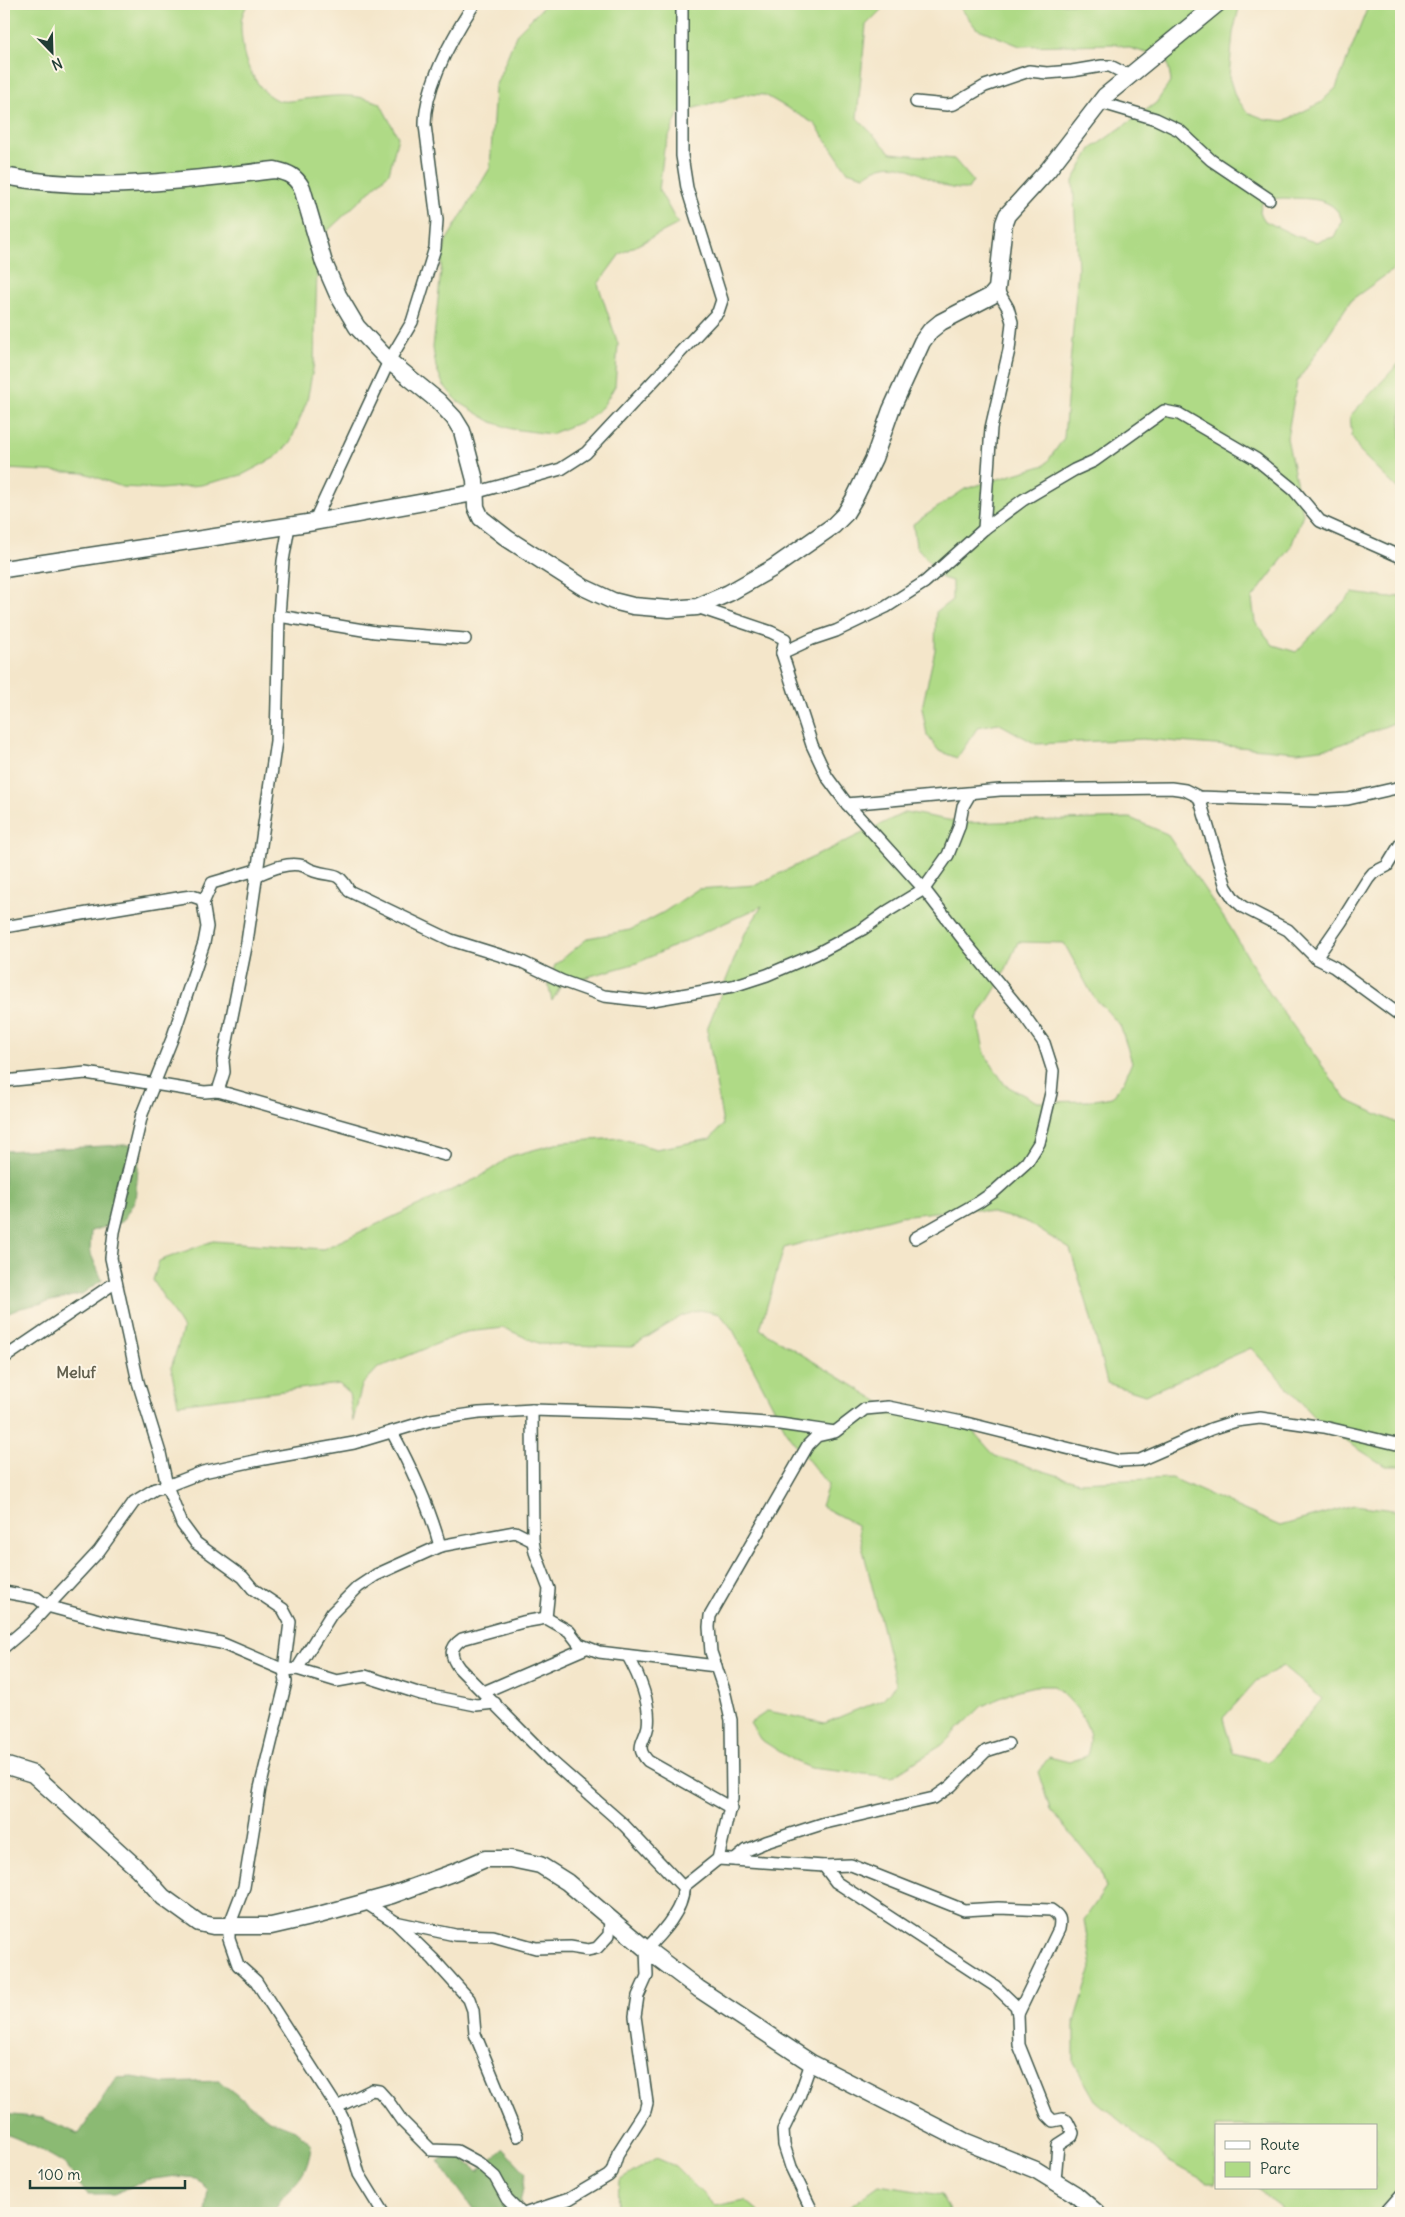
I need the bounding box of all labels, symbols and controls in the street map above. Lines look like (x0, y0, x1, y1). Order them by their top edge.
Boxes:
north arrow (28, 28, 78, 78)
text: N (49, 54, 65, 74)
district label: Meluf (56, 1362, 97, 1382)
legend (1215, 2124, 1378, 2190)
text: Route (1260, 2135, 1300, 2154)
scale bar (30, 2157, 185, 2189)
text: Parc (1260, 2159, 1291, 2178)
text: 100 m (38, 2165, 80, 2184)

